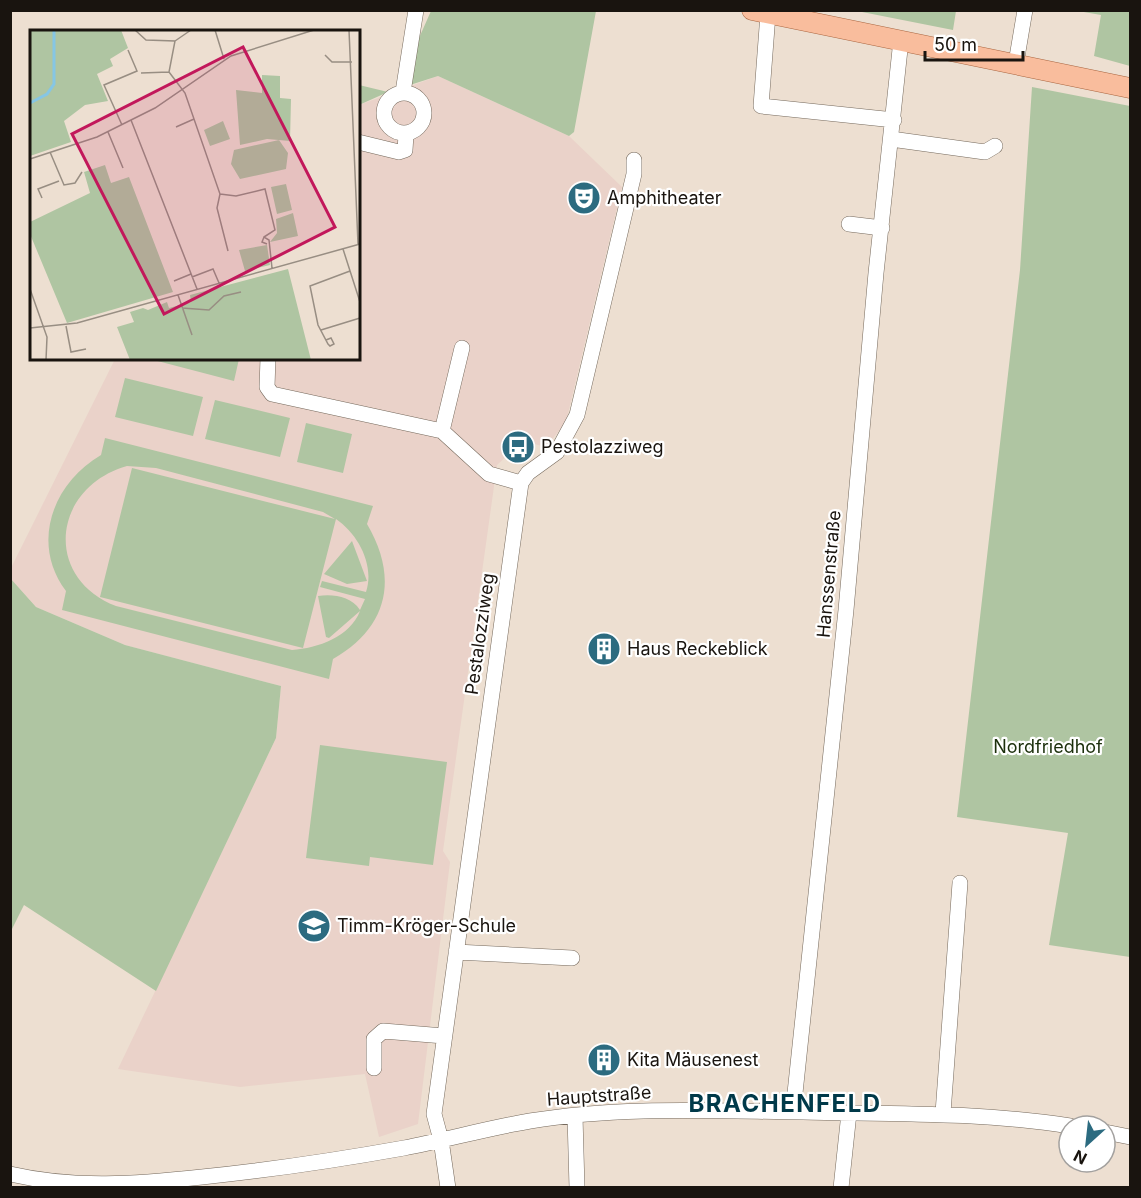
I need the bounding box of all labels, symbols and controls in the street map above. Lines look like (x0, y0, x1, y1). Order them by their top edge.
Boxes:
scale bar (925, 24, 1022, 62)
inset map (30, 30, 360, 360)
text: 50 m (934, 34, 977, 55)
theatre icon: Amphitheater (566, 180, 602, 216)
place label: Amphitheater (607, 187, 722, 208)
bus stop icon: Pestolazziweg (500, 429, 536, 465)
place label: Pestolazziweg (541, 436, 664, 457)
street label: Hanssenstraße (812, 509, 845, 639)
street label: Pestalozziweg (461, 572, 498, 696)
building icon: Haus Reckeblick (586, 631, 622, 667)
place label: Haus Reckeblick (627, 638, 768, 659)
park label: Nordfriedhof (993, 736, 1103, 757)
school or university icon: Timm-Kröger-Schule (296, 908, 332, 944)
place label: Timm-Kröger-Schule (337, 915, 516, 936)
building icon: Kita Mäusenest (586, 1042, 622, 1078)
place label: Kita Mäusenest (627, 1049, 759, 1070)
street label: Hauptstraße (546, 1081, 652, 1110)
district label: BRACHENFELD (688, 1089, 882, 1118)
north arrow (1057, 1114, 1117, 1174)
text: N (1070, 1146, 1090, 1169)

